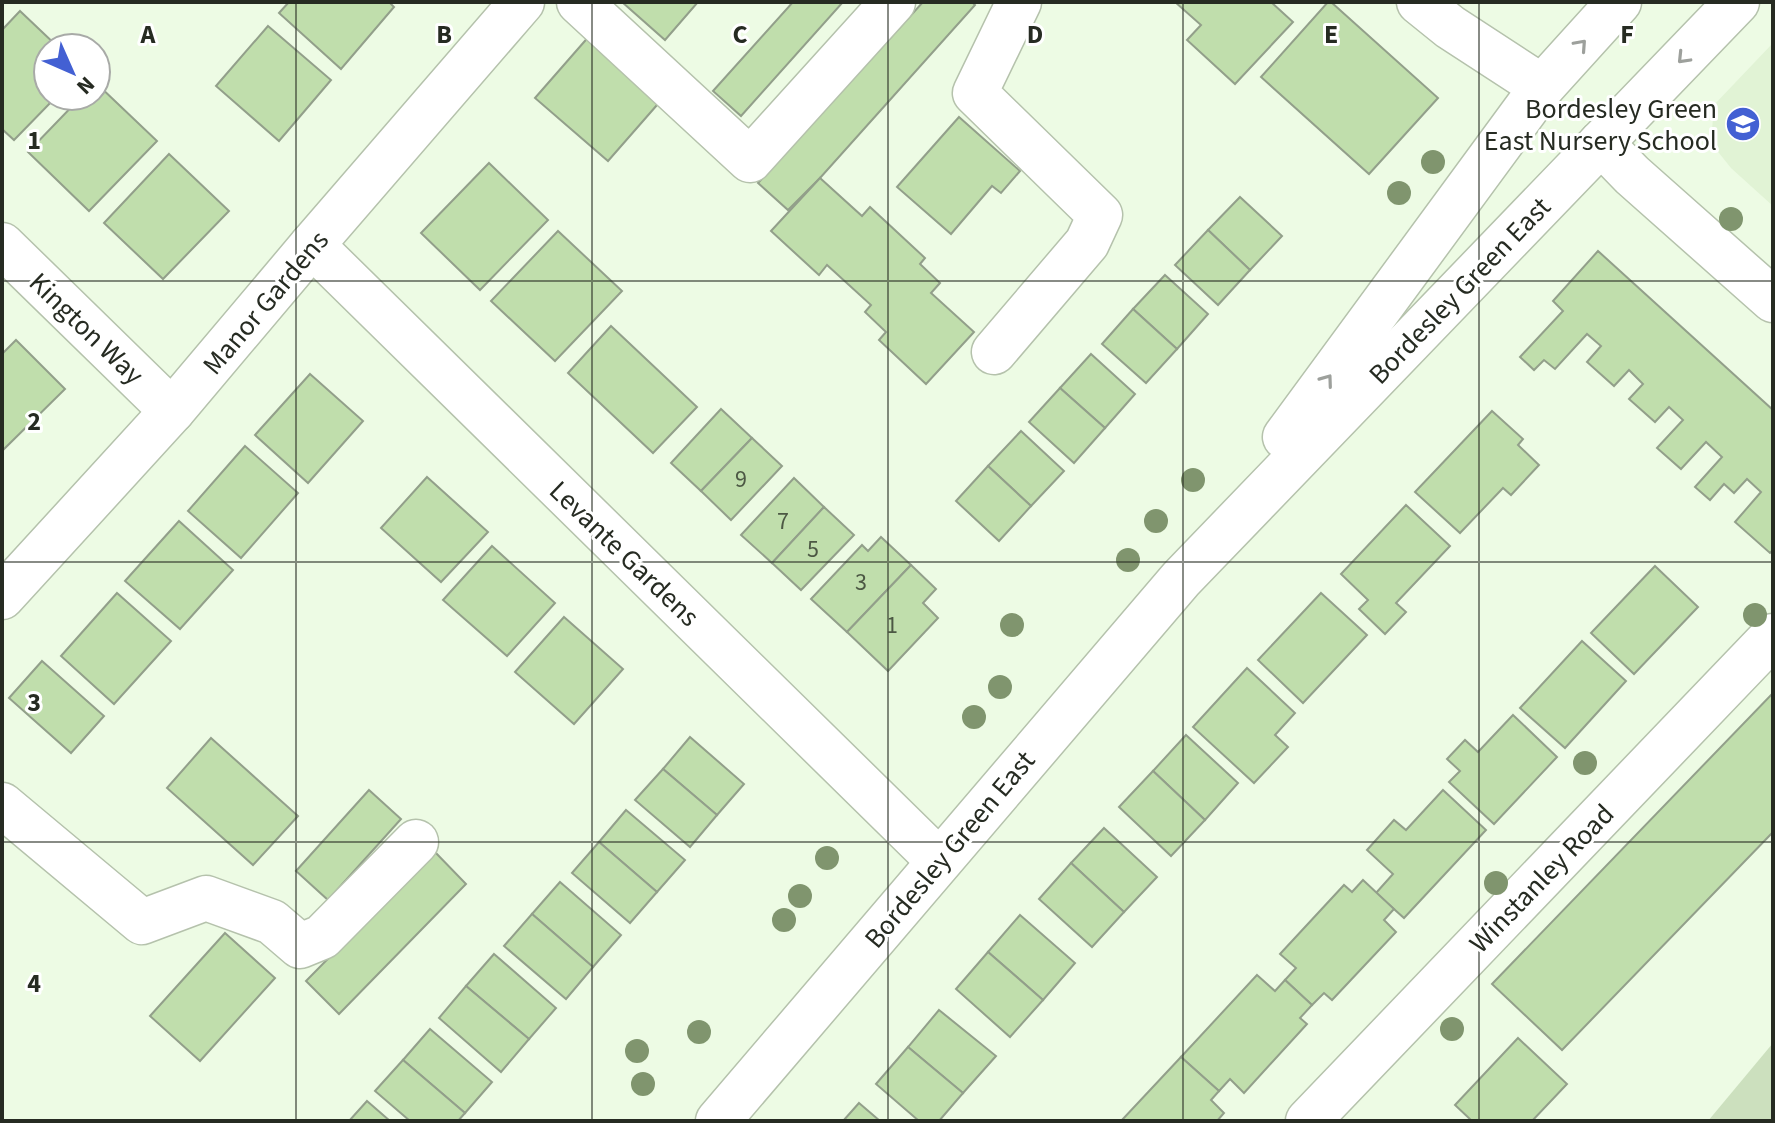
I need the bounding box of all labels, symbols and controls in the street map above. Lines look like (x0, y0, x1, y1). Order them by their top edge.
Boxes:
text: A (140, 16, 157, 53)
text: B (436, 16, 452, 53)
text: C (732, 16, 748, 53)
text: D (1027, 16, 1043, 53)
text: E (1324, 16, 1338, 53)
text: F (1620, 16, 1634, 53)
north arrow (32, 32, 112, 112)
one-way arrow (1571, 39, 1585, 54)
one-way arrow (1678, 49, 1692, 63)
text: N (69, 69, 102, 102)
place label: Bordesley Green East Nursery School (1484, 89, 1717, 161)
school or university icon: Bordesley Green East Nursery School (1724, 105, 1762, 143)
text: 1 (27, 122, 41, 159)
street label: Bordesley Green East (1360, 188, 1560, 393)
street label: Manor Gardens (193, 222, 338, 384)
street label: Kington Way (20, 263, 153, 394)
one-way arrow (1317, 375, 1332, 389)
text: 2 (27, 403, 41, 440)
house number: 9 (735, 462, 747, 497)
street label: Levante Gardens (540, 472, 708, 636)
house number: 7 (777, 504, 789, 539)
house number: 5 (807, 532, 819, 567)
house number: 3 (855, 565, 867, 600)
house number: 1 (886, 608, 898, 643)
text: 3 (27, 684, 41, 721)
street label: Bordesley Green East (855, 742, 1045, 957)
street label: Winstanley Road (1460, 795, 1623, 962)
text: 4 (27, 965, 41, 1002)

